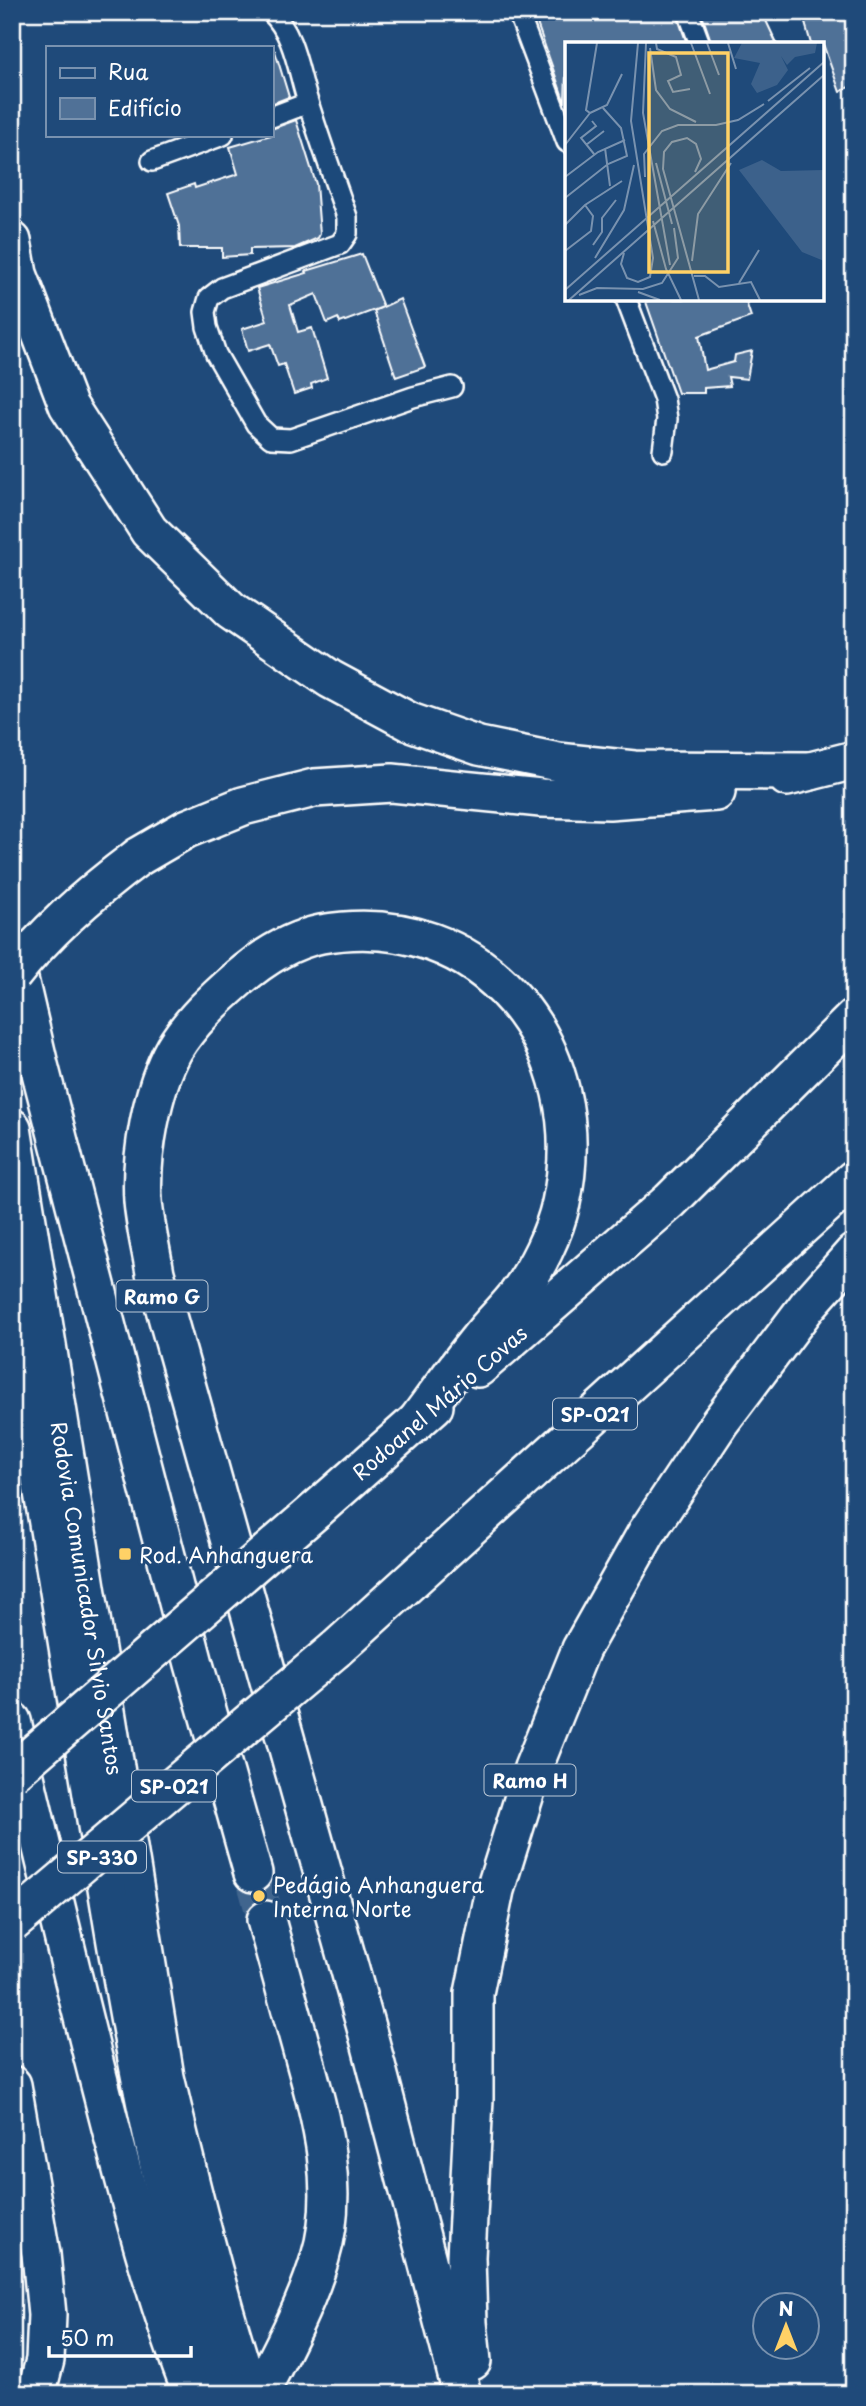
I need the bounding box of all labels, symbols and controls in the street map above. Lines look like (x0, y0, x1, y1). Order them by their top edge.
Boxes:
inset map (565, 42, 824, 301)
legend (46, 46, 273, 136)
text: Rua (108, 55, 149, 87)
text: Edifício (108, 91, 182, 123)
road number: Ramo G (116, 1280, 208, 1312)
street label: Rodoanel Mário Covas (344, 1317, 534, 1487)
road number: SP-021 (553, 1398, 637, 1430)
street label: Rodovia Comunicador Silvio Santos (43, 1419, 132, 1777)
place label: Rod. Anhanguera (139, 1538, 313, 1570)
marker: Rod. Anhanguera (117, 1546, 133, 1562)
road number: Ramo H (484, 1764, 576, 1796)
road number: SP-021 (132, 1770, 216, 1801)
road number: SP-330 (58, 1842, 146, 1872)
place label: Pedágio Anhanguera Interna Norte (273, 1868, 484, 1924)
marker: Pedágio Anhanguera Interna Norte (251, 1888, 267, 1904)
north arrow (750, 2290, 820, 2360)
text: N (778, 2294, 794, 2322)
scale bar (49, 2315, 191, 2359)
text: 50 m (60, 2321, 114, 2353)

